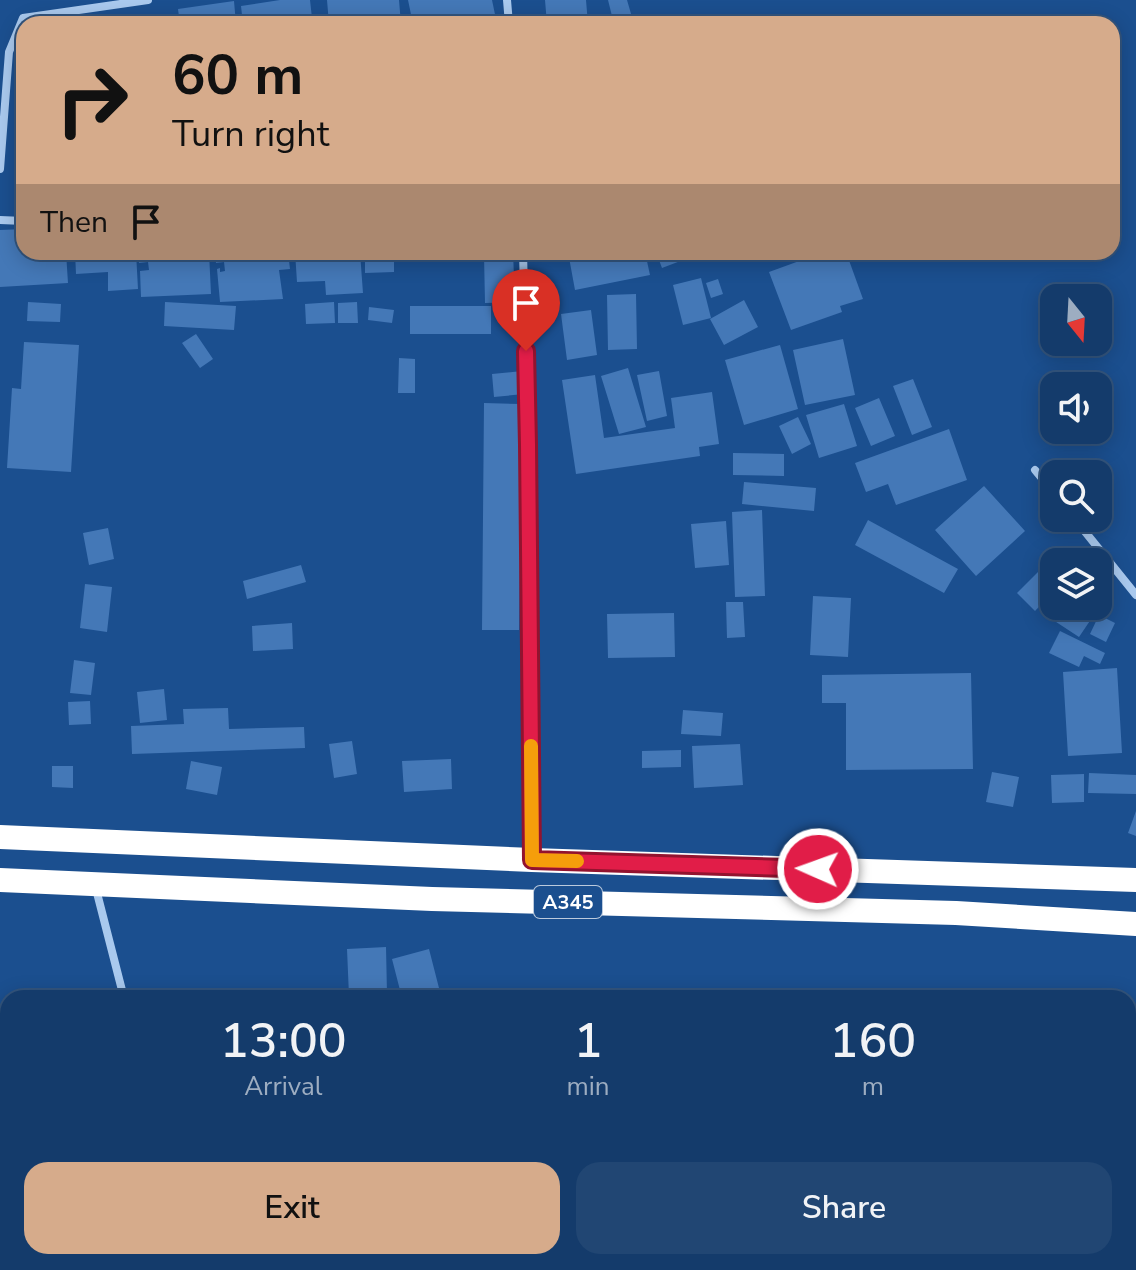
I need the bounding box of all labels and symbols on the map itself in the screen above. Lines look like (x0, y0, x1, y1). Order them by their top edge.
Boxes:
pin (492, 269, 560, 351)
north arrow (1040, 284, 1112, 356)
position arrow (776, 827, 860, 911)
road number: A345 (534, 886, 602, 918)

